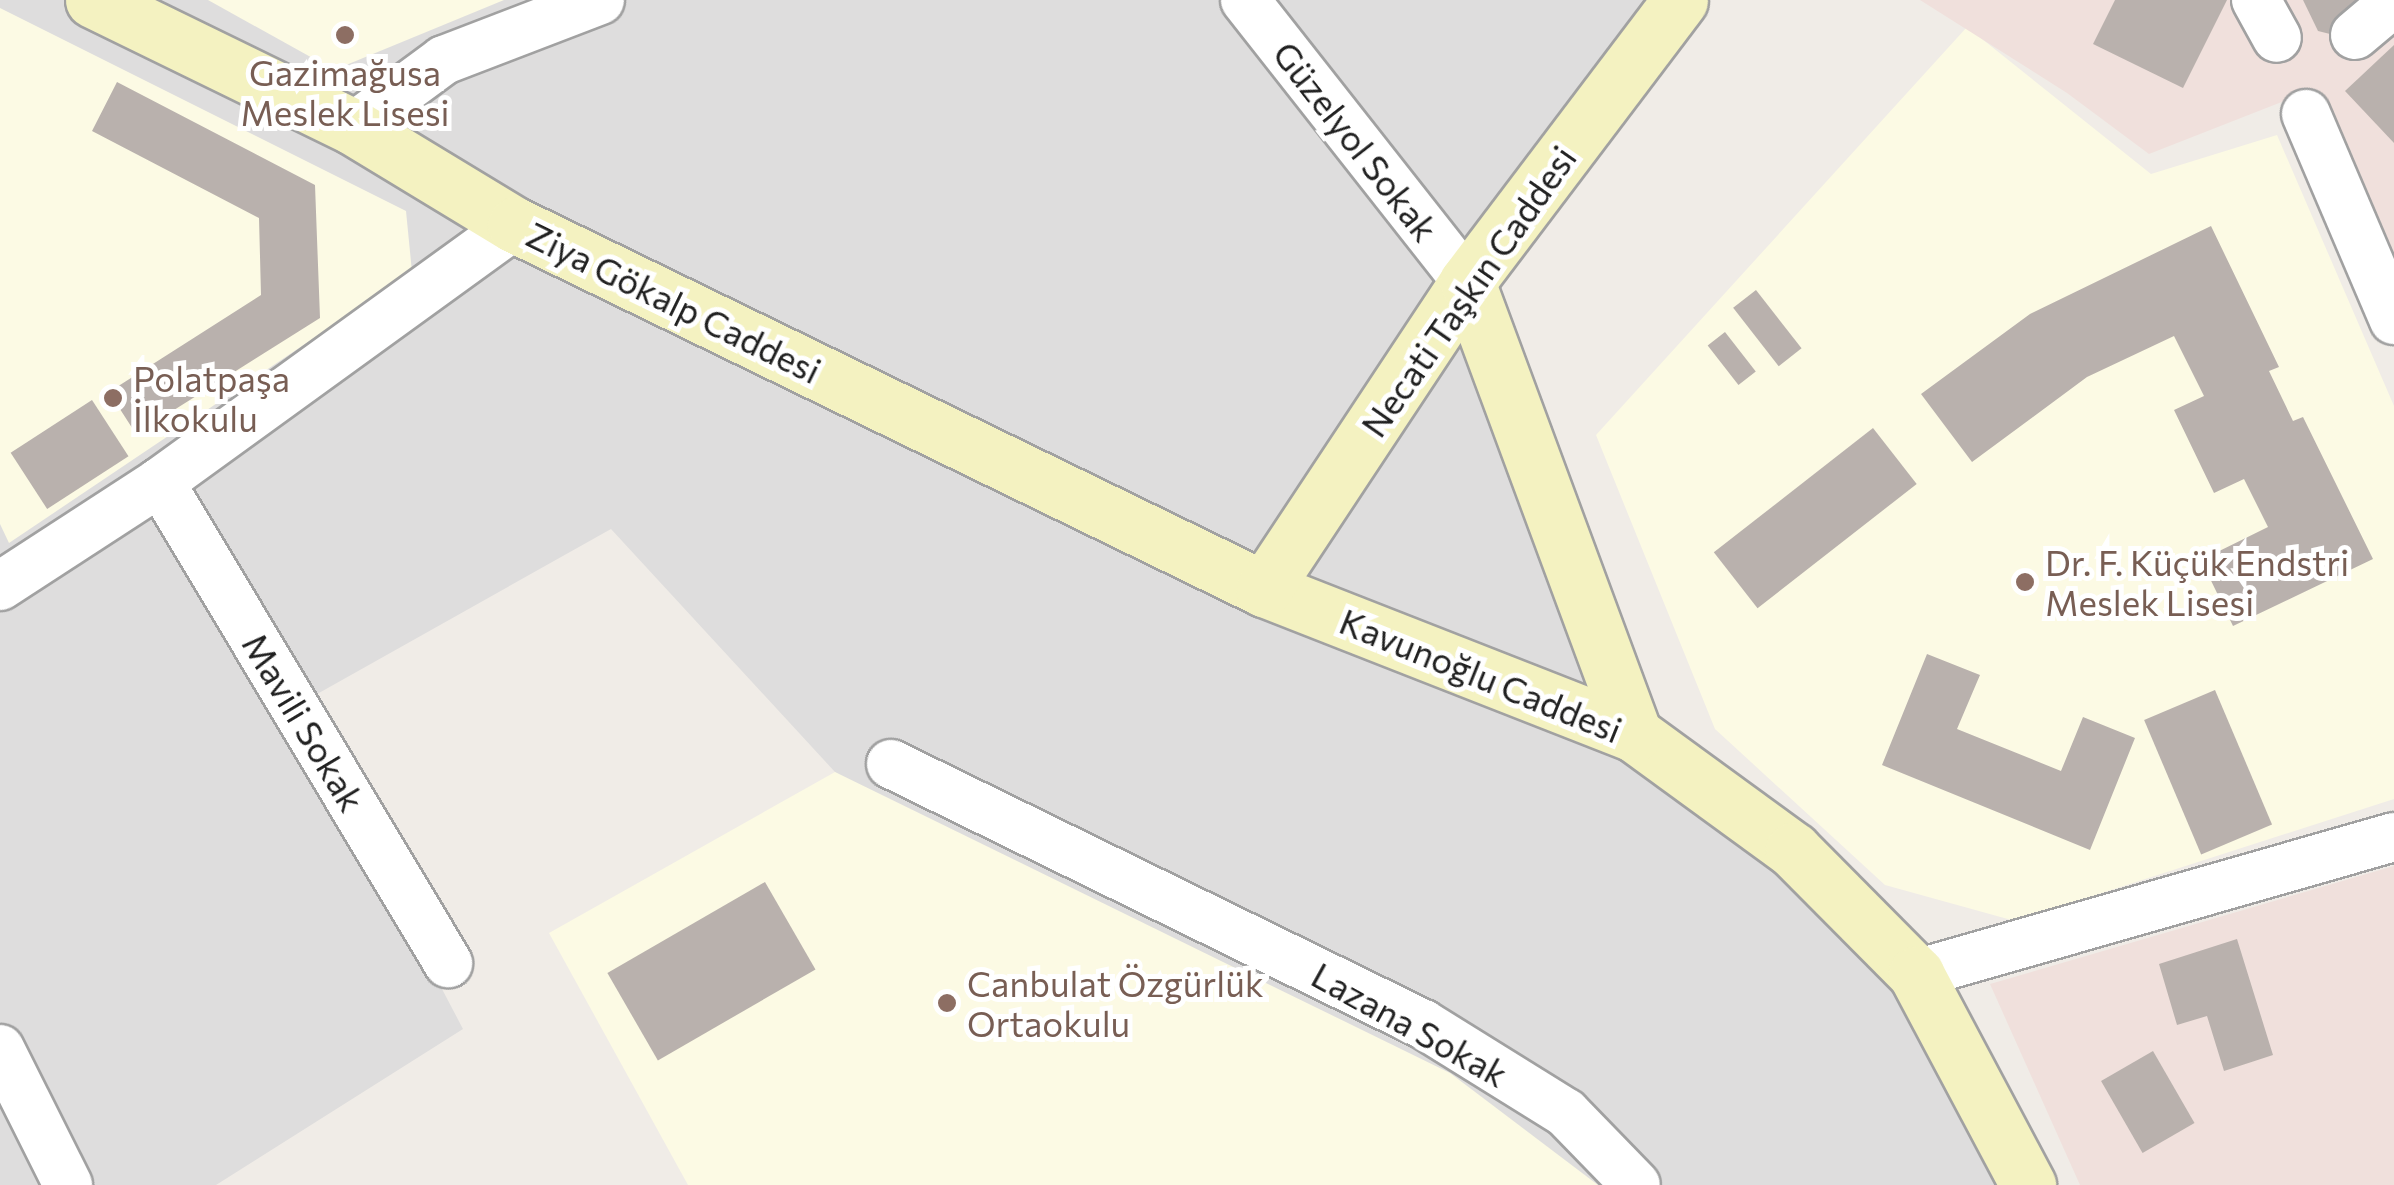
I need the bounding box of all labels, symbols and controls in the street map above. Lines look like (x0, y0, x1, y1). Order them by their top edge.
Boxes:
marker: Gazimağusa Meslek Lisesi (334, 24, 356, 46)
street label: Güzelyol Sokak (1265, 33, 1447, 249)
place label: Gazimağusa Meslek Lisesi (240, 51, 450, 133)
street label: Necati Taşkın Caddesi (1352, 138, 1584, 444)
street label: Ziya Gökalp Caddesi (520, 213, 828, 391)
place label: Polatpaşa İlkokulu (133, 357, 290, 439)
marker: Polatpaşa İlkokulu (102, 387, 124, 409)
place label: Dr. F. Küçük Endstri Meslek Lisesi (2045, 541, 2349, 623)
marker: Dr. F. Küçük Endstri Meslek Lisesi (2014, 571, 2036, 593)
street label: Kavunoğlu Caddesi (1334, 599, 1628, 751)
street label: Mavili Sokak (234, 625, 374, 819)
street label: Lazana Sokak (1305, 953, 1515, 1095)
place label: Canbulat Özgürlük Ortaokulu (967, 962, 1264, 1044)
marker: Canbulat Özgürlük Ortaokulu (936, 992, 958, 1014)

